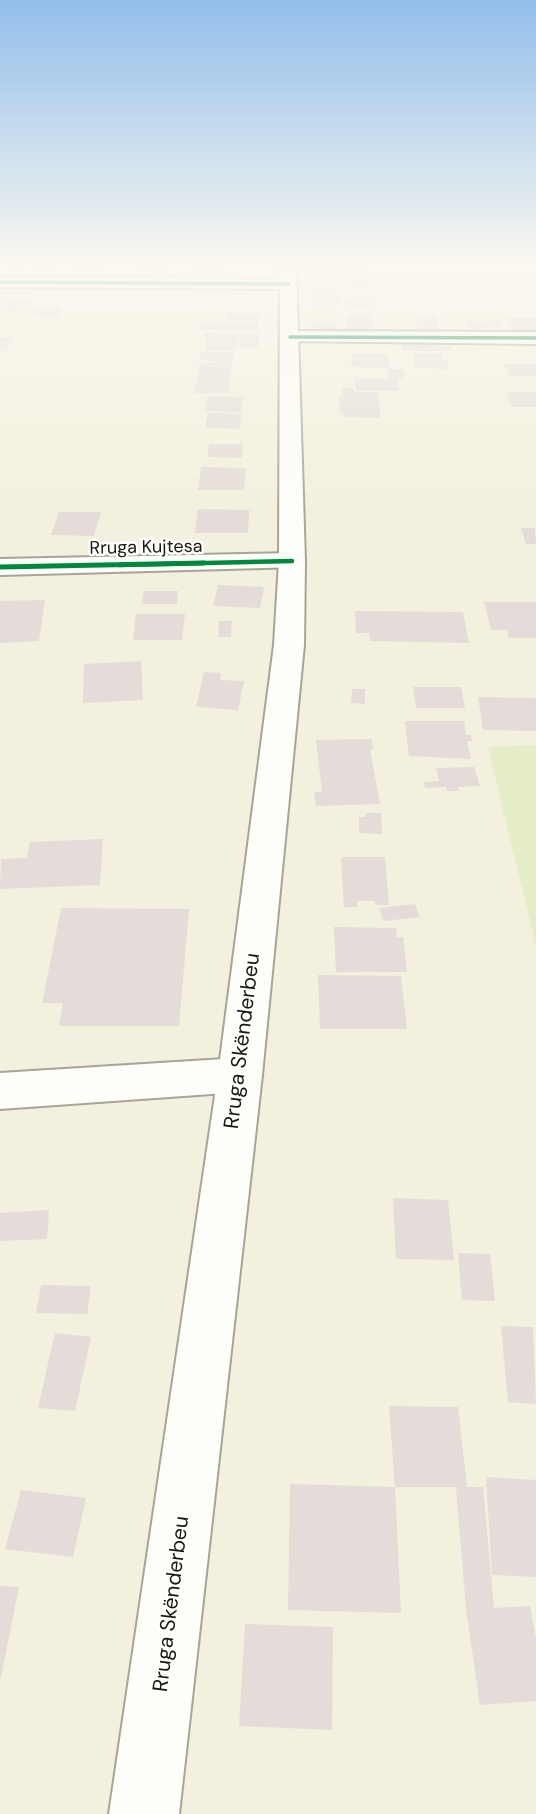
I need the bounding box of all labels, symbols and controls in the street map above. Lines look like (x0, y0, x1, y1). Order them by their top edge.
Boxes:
street label: Rruga Kujtesa (89, 536, 203, 560)
street label: Rruga Skënderbeu (220, 952, 266, 1130)
street label: Rruga Skënderbeu (149, 1515, 195, 1693)

